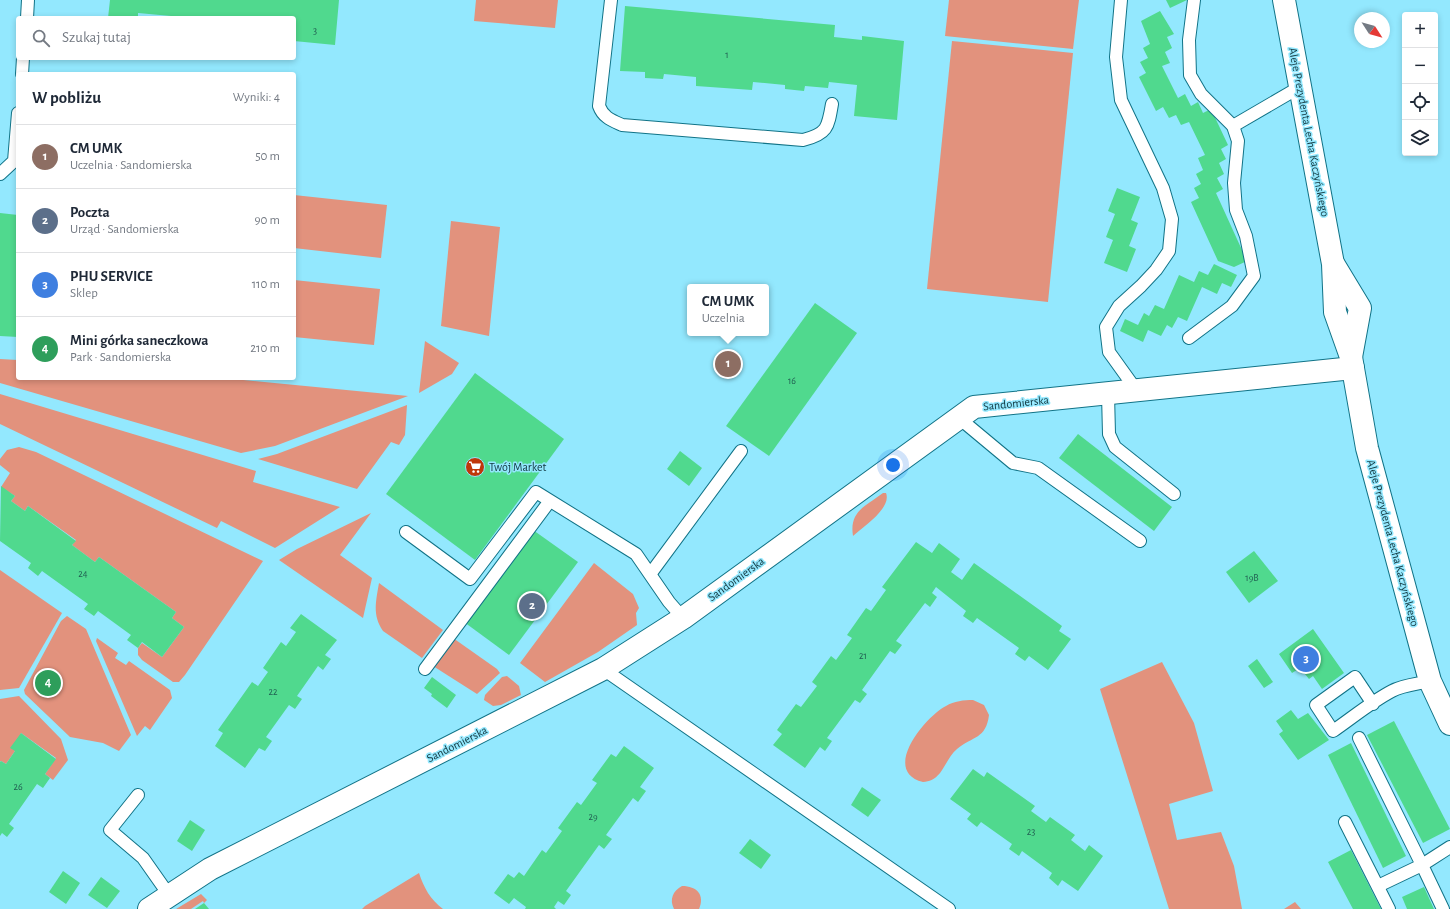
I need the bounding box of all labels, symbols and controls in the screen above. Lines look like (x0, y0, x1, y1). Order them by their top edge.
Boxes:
north arrow (1354, 12, 1390, 48)
map controls (1402, 12, 1438, 156)
button: + (1402, 12, 1438, 48)
search box (16, 16, 296, 60)
house number: 3 (313, 26, 317, 36)
icon: search (30, 27, 52, 49)
text: Szukaj tutaj (62, 30, 131, 45)
street label: Aleje Prezydenta Lecha Kaczyńskiego (1286, 46, 1331, 218)
button: − (1402, 48, 1438, 84)
house number: 1 (725, 50, 729, 60)
button: locate (1402, 84, 1438, 120)
text: W pobliżu (32, 89, 101, 106)
text: Wyniki: 4 (233, 91, 280, 104)
button: layers (1402, 120, 1438, 156)
text: CM UMK (70, 141, 122, 156)
text: 1 (43, 150, 47, 163)
text: 50 m (255, 150, 280, 163)
text: Uczelnia · Sandomierska (70, 159, 192, 172)
text: Poczta (70, 205, 110, 220)
text: 2 (42, 214, 48, 227)
text: 90 m (254, 214, 280, 227)
text: Urząd · Sandomierska (70, 223, 179, 236)
text: PHU SERVICE (70, 269, 153, 284)
text: 3 (42, 278, 48, 291)
text: 110 m (252, 278, 280, 291)
popup (687, 284, 769, 336)
text: Sklep (70, 287, 98, 300)
text: CM UMK (702, 294, 754, 309)
text: Uczelnia (702, 312, 745, 325)
text: Mini górka saneczkowa (70, 333, 208, 348)
text: 4 (42, 342, 48, 355)
text: 210 m (250, 342, 280, 355)
pin: 1 (715, 349, 741, 379)
text: Park · Sandomierska (70, 351, 171, 364)
house number: 16 (788, 376, 796, 386)
street label: Sandomierska (982, 394, 1050, 412)
your location (883, 455, 903, 475)
supermarket icon: Twój Market (464, 456, 486, 478)
street label: Aleje Prezydenta Lecha Kaczyńskiego (1364, 458, 1421, 628)
place label: Twój Market (489, 461, 547, 474)
street label: Sandomierska (706, 554, 767, 603)
house number: 24 (78, 569, 88, 579)
house number: 19B (1245, 573, 1259, 583)
pin: 2 (519, 591, 545, 621)
pin: 3 (1293, 644, 1319, 674)
house number: 21 (859, 651, 867, 661)
pin: 4 (35, 668, 61, 698)
house number: 22 (268, 687, 278, 697)
street label: Sandomierska (425, 723, 490, 764)
house number: 26 (13, 782, 23, 792)
house number: 29 (588, 812, 598, 822)
house number: 23 (1027, 827, 1035, 837)

